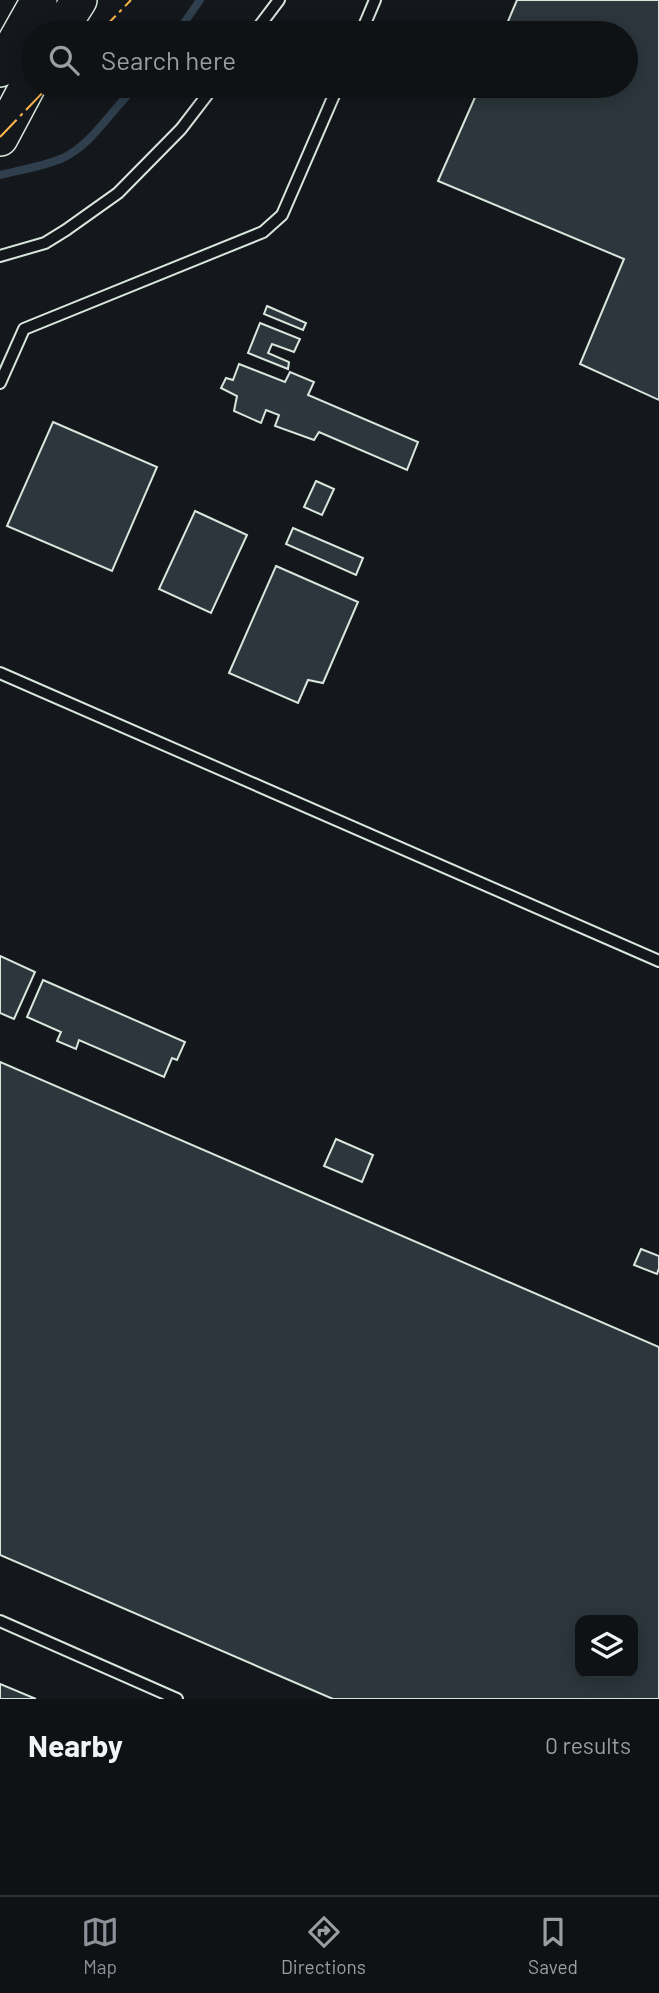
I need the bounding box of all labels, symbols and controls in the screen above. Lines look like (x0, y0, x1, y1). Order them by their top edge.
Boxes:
search box (21, 21, 638, 98)
icon: search (45, 41, 83, 79)
text: Search here (101, 44, 236, 75)
map controls (575, 1615, 638, 1678)
button: layers (575, 1615, 638, 1678)
text: Nearby (28, 1727, 123, 1763)
text: 0 results (545, 1731, 631, 1759)
tab: Map (81, 1913, 119, 1978)
tab: Directions (281, 1913, 366, 1978)
tab: Saved (528, 1913, 578, 1978)

